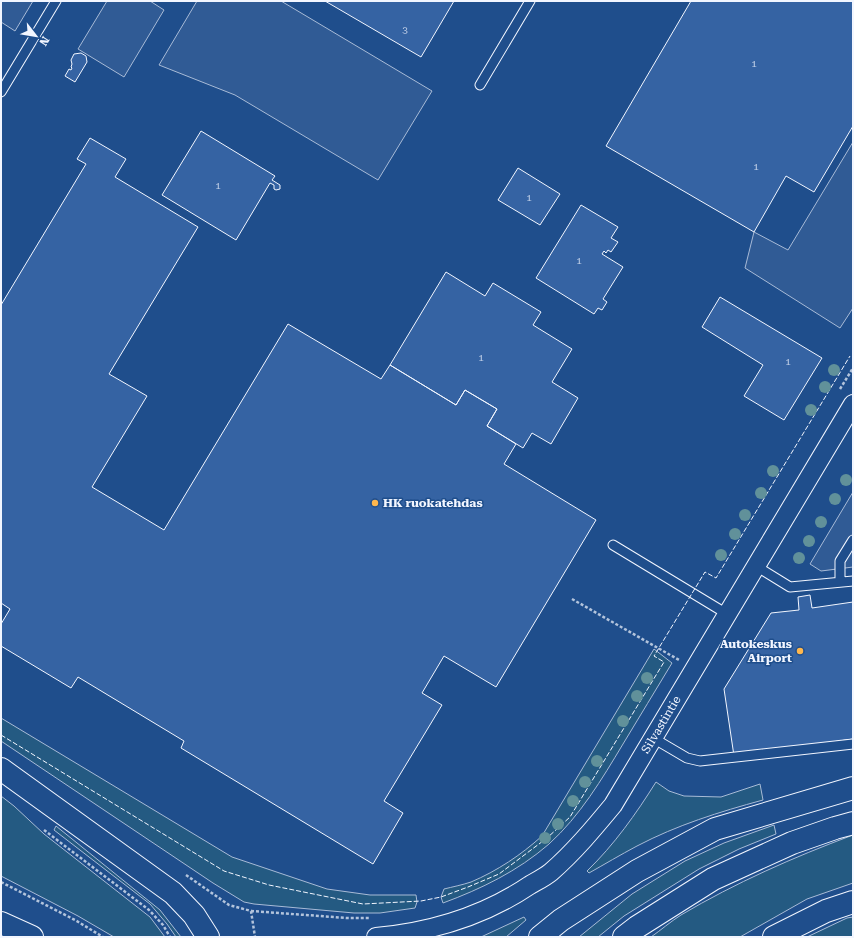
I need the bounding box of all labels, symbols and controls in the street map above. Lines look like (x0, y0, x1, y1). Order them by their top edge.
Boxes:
north arrow (16, 16, 56, 56)
house number: 3 (402, 24, 408, 35)
text: N (36, 34, 52, 48)
house number: 1 (751, 58, 757, 69)
house number: 1 (753, 161, 759, 172)
house number: 1 (215, 180, 221, 191)
house number: 1 (526, 192, 532, 203)
house number: 1 (576, 255, 582, 266)
house number: 1 (478, 352, 484, 363)
house number: 1 (785, 356, 791, 367)
place label: HK ruokatehdas (383, 496, 483, 510)
marker: HK ruokatehdas (370, 498, 380, 508)
place label: Autokeskus Airport (720, 637, 792, 665)
marker: Autokeskus Airport (795, 646, 805, 656)
street label: Silvastintie (638, 693, 684, 756)

